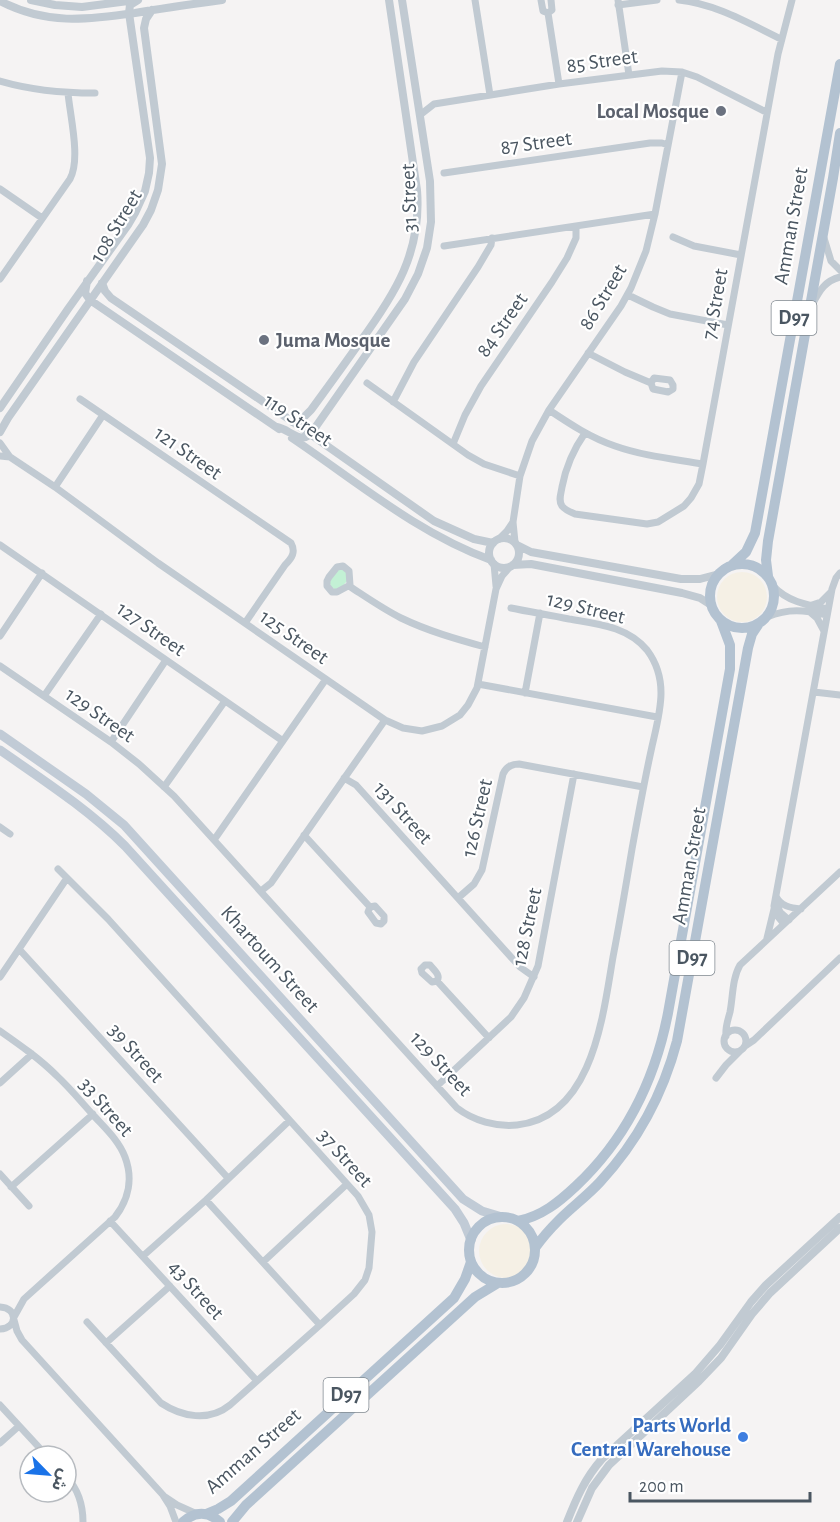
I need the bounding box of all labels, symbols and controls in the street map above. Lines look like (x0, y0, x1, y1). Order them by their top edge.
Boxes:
street label: 85 Street (565, 46, 639, 76)
place label: Local Mosque (596, 101, 709, 122)
marker: Local Mosque (714, 104, 728, 118)
street label: 87 Street (499, 128, 573, 158)
street label: 31 Street (397, 163, 421, 233)
street label: Amman Street (770, 166, 812, 286)
street label: 108 Street (86, 186, 146, 266)
street label: 86 Street (575, 260, 631, 334)
street label: 74 Street (698, 267, 732, 341)
street label: 84 Street (472, 289, 532, 361)
road number: D97 (772, 301, 816, 335)
place label: Juma Mosque (276, 330, 391, 351)
marker: Juma Mosque (257, 333, 271, 347)
street label: 119 Street (260, 390, 336, 450)
street label: 121 Street (150, 422, 226, 484)
street label: 129 Street (545, 588, 627, 628)
street label: 127 Street (113, 598, 189, 660)
street label: 125 Street (256, 606, 332, 668)
street label: 129 Street (61, 684, 139, 747)
street label: 126 Street (458, 777, 496, 859)
street label: 131 Street (370, 778, 436, 848)
street label: Amman Street (668, 806, 710, 926)
street label: 128 Street (508, 886, 546, 968)
street label: Khartoum Street (217, 902, 323, 1017)
road number: D97 (670, 941, 714, 975)
street label: 39 Street (104, 1019, 168, 1087)
street label: 129 Street (406, 1028, 476, 1100)
street label: 33 Street (75, 1074, 137, 1141)
street label: 37 Street (314, 1125, 377, 1191)
street label: 43 Street (164, 1256, 228, 1324)
road number: D97 (324, 1378, 368, 1412)
street label: Amman Street (201, 1404, 305, 1498)
place label: Parts World Central Warehouse (571, 1415, 731, 1460)
marker: Parts World Central Warehouse (736, 1430, 750, 1444)
north arrow (18, 1444, 78, 1504)
scale bar (630, 1465, 810, 1503)
text: ش (48, 1466, 73, 1493)
text: 200 m (639, 1478, 684, 1496)

